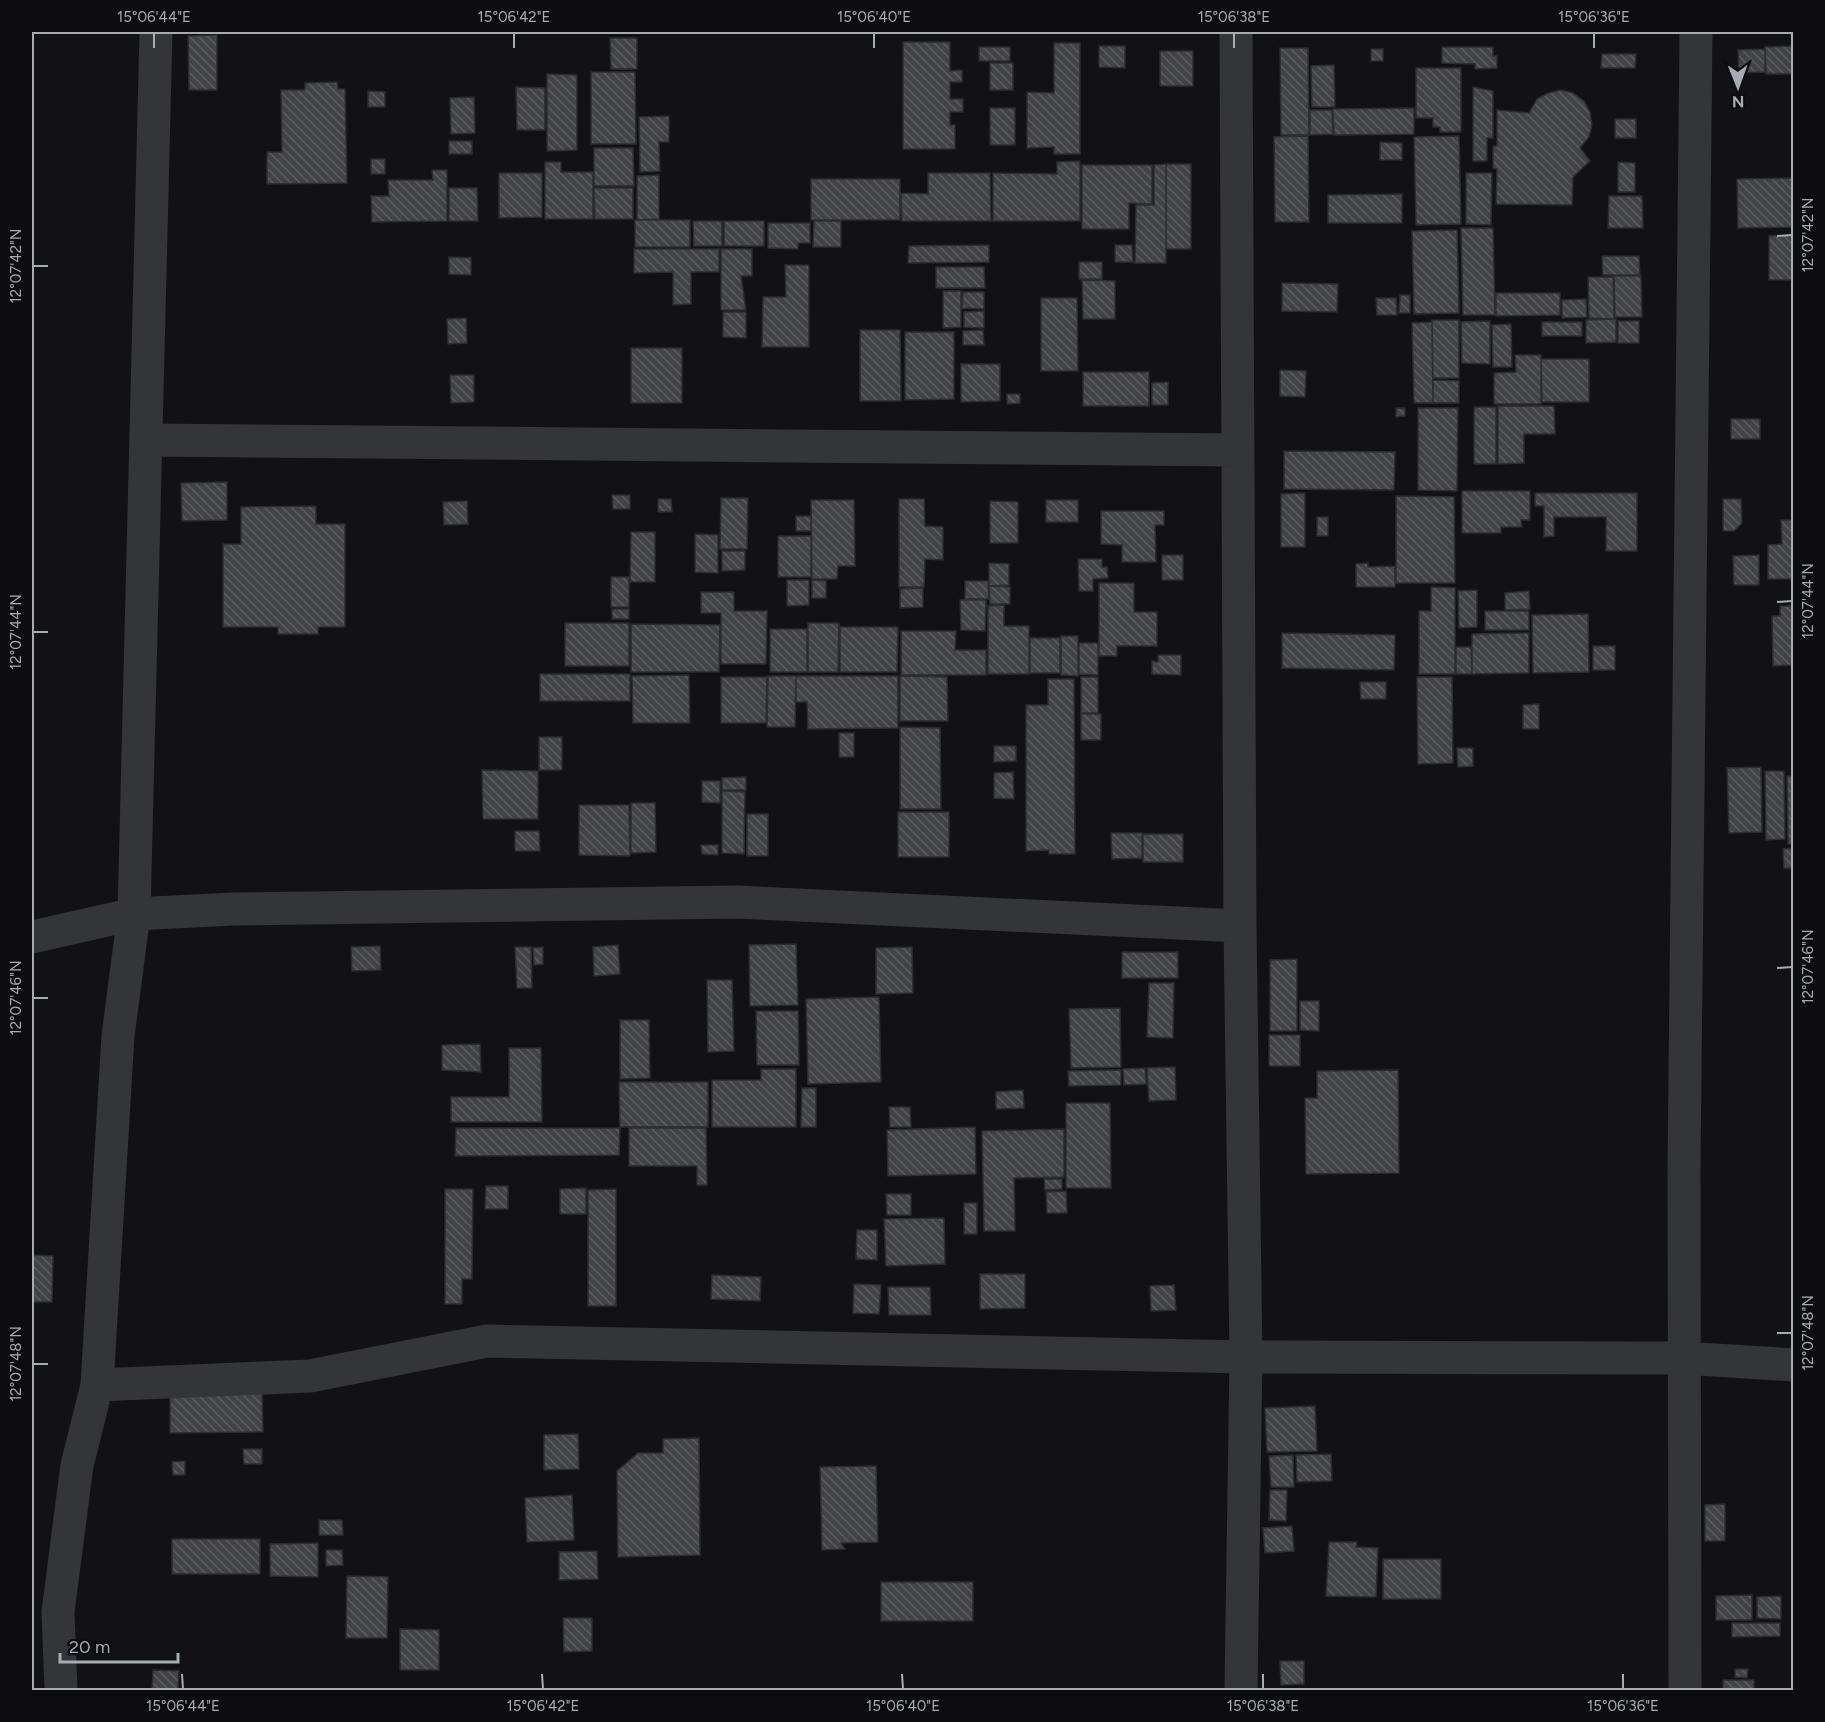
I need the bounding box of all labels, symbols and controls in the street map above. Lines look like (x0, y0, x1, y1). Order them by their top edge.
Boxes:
text: 15°06'44"E (117, 8, 191, 26)
text: 15°06'42"E (478, 8, 550, 26)
text: 15°06'40"E (837, 8, 911, 26)
text: 15°06'38"E (1198, 8, 1270, 26)
text: 15°06'36"E (1558, 8, 1630, 26)
north arrow (1708, 57, 1768, 117)
text: N (1732, 92, 1745, 111)
text: 12°07'42"N (1799, 198, 1817, 272)
text: 12°07'42"N (7, 229, 25, 303)
text: 12°07'44"N (1799, 563, 1817, 639)
text: 12°07'44"N (7, 594, 25, 670)
text: 12°07'46"N (1799, 929, 1817, 1005)
text: 12°07'46"N (7, 960, 25, 1036)
text: 12°07'48"N (1799, 1295, 1817, 1371)
text: 12°07'48"N (7, 1326, 25, 1402)
scale bar (60, 1626, 178, 1664)
text: 20 m (69, 1636, 110, 1658)
text: 15°06'44"E (146, 1697, 220, 1715)
text: 15°06'42"E (507, 1697, 579, 1715)
text: 15°06'40"E (866, 1697, 940, 1715)
text: 15°06'38"E (1227, 1697, 1299, 1715)
text: 15°06'36"E (1587, 1697, 1659, 1715)

